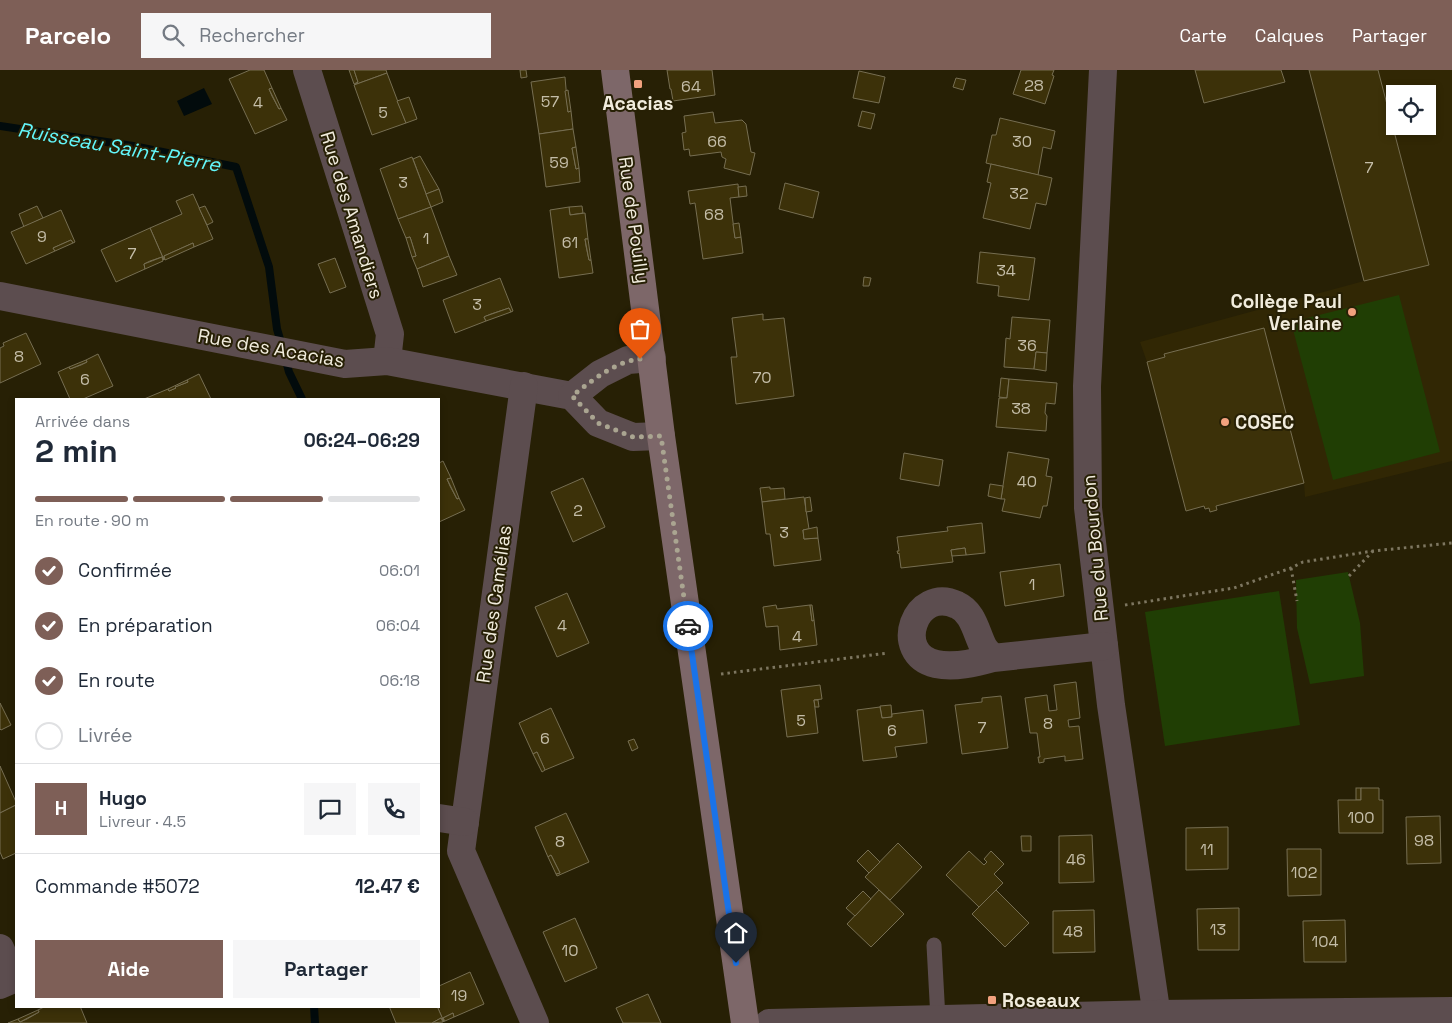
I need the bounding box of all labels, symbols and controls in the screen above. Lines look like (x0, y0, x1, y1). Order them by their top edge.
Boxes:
search box (141, 13, 491, 58)
text: Parcelo (25, 20, 111, 51)
icon: search (159, 21, 187, 49)
text: Rechercher (199, 23, 305, 48)
text: Carte (1180, 24, 1227, 47)
text: Calques (1255, 24, 1324, 47)
text: Partager (1352, 24, 1427, 47)
house number: 28 (1024, 75, 1044, 96)
house number: 64 (681, 76, 701, 97)
marker: Acacias (632, 78, 644, 90)
map controls (1386, 85, 1436, 135)
button: locate (1386, 85, 1436, 135)
house number: 57 (541, 91, 559, 112)
place label: Acacias (602, 91, 674, 116)
house number: 4 (253, 92, 263, 113)
house number: 5 (378, 102, 388, 123)
water label: Ruisseau Saint-Pierre (16, 116, 223, 178)
street label: Rue des Amandiers (315, 128, 389, 302)
house number: 66 (707, 131, 727, 152)
house number: 30 (1012, 131, 1032, 152)
house number: 59 (549, 152, 569, 173)
street label: Rue de Pouilly (613, 155, 655, 285)
house number: 7 (1364, 157, 1374, 178)
house number: 3 (398, 172, 408, 193)
house number: 32 (1009, 183, 1029, 204)
house number: 68 (704, 204, 724, 225)
house number: 9 (37, 226, 47, 247)
house number: 1 (423, 228, 429, 249)
house number: 61 (562, 232, 578, 253)
house number: 7 (127, 243, 137, 264)
house number: 34 (996, 260, 1016, 281)
place label: Collège Paul Verlaine (1230, 289, 1342, 336)
house number: 3 (472, 294, 482, 315)
marker: Collège Paul Verlaine (1346, 306, 1358, 318)
pin (619, 308, 661, 359)
icon: bag (626, 315, 654, 343)
street label: Rue des Acacias (196, 323, 346, 373)
house number: 36 (1017, 335, 1037, 356)
house number: 8 (14, 346, 24, 367)
house number: 70 (752, 367, 772, 388)
house number: 6 (80, 369, 90, 390)
house number: 38 (1011, 398, 1031, 419)
place label: COSEC (1235, 410, 1294, 435)
text: Arrivée dans (35, 411, 130, 432)
marker: COSEC (1219, 416, 1231, 428)
text: 06:24–06:29 (303, 428, 420, 453)
text: 2 min (35, 431, 118, 471)
house number: 40 (1017, 471, 1037, 492)
street label: Rue du Bourdon (1076, 474, 1114, 622)
house number: 2 (573, 500, 583, 521)
text: En route · 90 m (35, 510, 149, 531)
house number: 3 (779, 522, 789, 543)
street label: Rue des Camélias (471, 524, 517, 684)
icon: check (35, 557, 63, 585)
text: Confirmée (78, 558, 172, 583)
text: 06:01 (379, 560, 420, 581)
house number: 1 (1029, 574, 1035, 595)
courier (663, 601, 713, 651)
icon: check (35, 612, 63, 640)
icon: car (674, 612, 702, 640)
text: En préparation (78, 613, 213, 638)
text: 06:04 (376, 615, 420, 636)
house number: 4 (557, 615, 567, 636)
house number: 4 (792, 626, 802, 647)
icon: check (35, 667, 63, 695)
text: En route (78, 668, 155, 693)
text: 06:18 (379, 670, 420, 691)
house number: 5 (796, 710, 806, 731)
house number: 8 (1043, 713, 1053, 734)
house number: 7 (977, 717, 987, 738)
house number: 6 (887, 720, 897, 741)
text: Livrée (78, 723, 133, 748)
house number: 6 (540, 728, 550, 749)
button: chat (304, 783, 356, 835)
button: phone (368, 783, 420, 835)
text: Hugo (99, 786, 147, 811)
text: H (55, 796, 67, 821)
house number: 100 (1347, 807, 1375, 828)
text: Livreur · 4.5 (99, 811, 186, 832)
house number: 98 (1414, 830, 1434, 851)
house number: 8 (555, 831, 565, 852)
house number: 11 (1200, 839, 1214, 860)
house number: 46 (1066, 849, 1086, 870)
house number: 102 (1291, 862, 1317, 883)
text: Commande #5072 (35, 874, 200, 899)
text: 12.47 € (355, 874, 420, 899)
pin (715, 912, 757, 963)
icon: home (722, 919, 750, 947)
house number: 13 (1210, 919, 1226, 940)
house number: 48 (1063, 921, 1083, 942)
house number: 104 (1312, 931, 1338, 952)
button: Aide (35, 940, 223, 998)
button: Partager (233, 940, 420, 998)
house number: 10 (562, 940, 578, 961)
house number: 19 (451, 985, 467, 1006)
place label: Roseaux (1002, 988, 1080, 1013)
marker: Roseaux (986, 994, 998, 1006)

